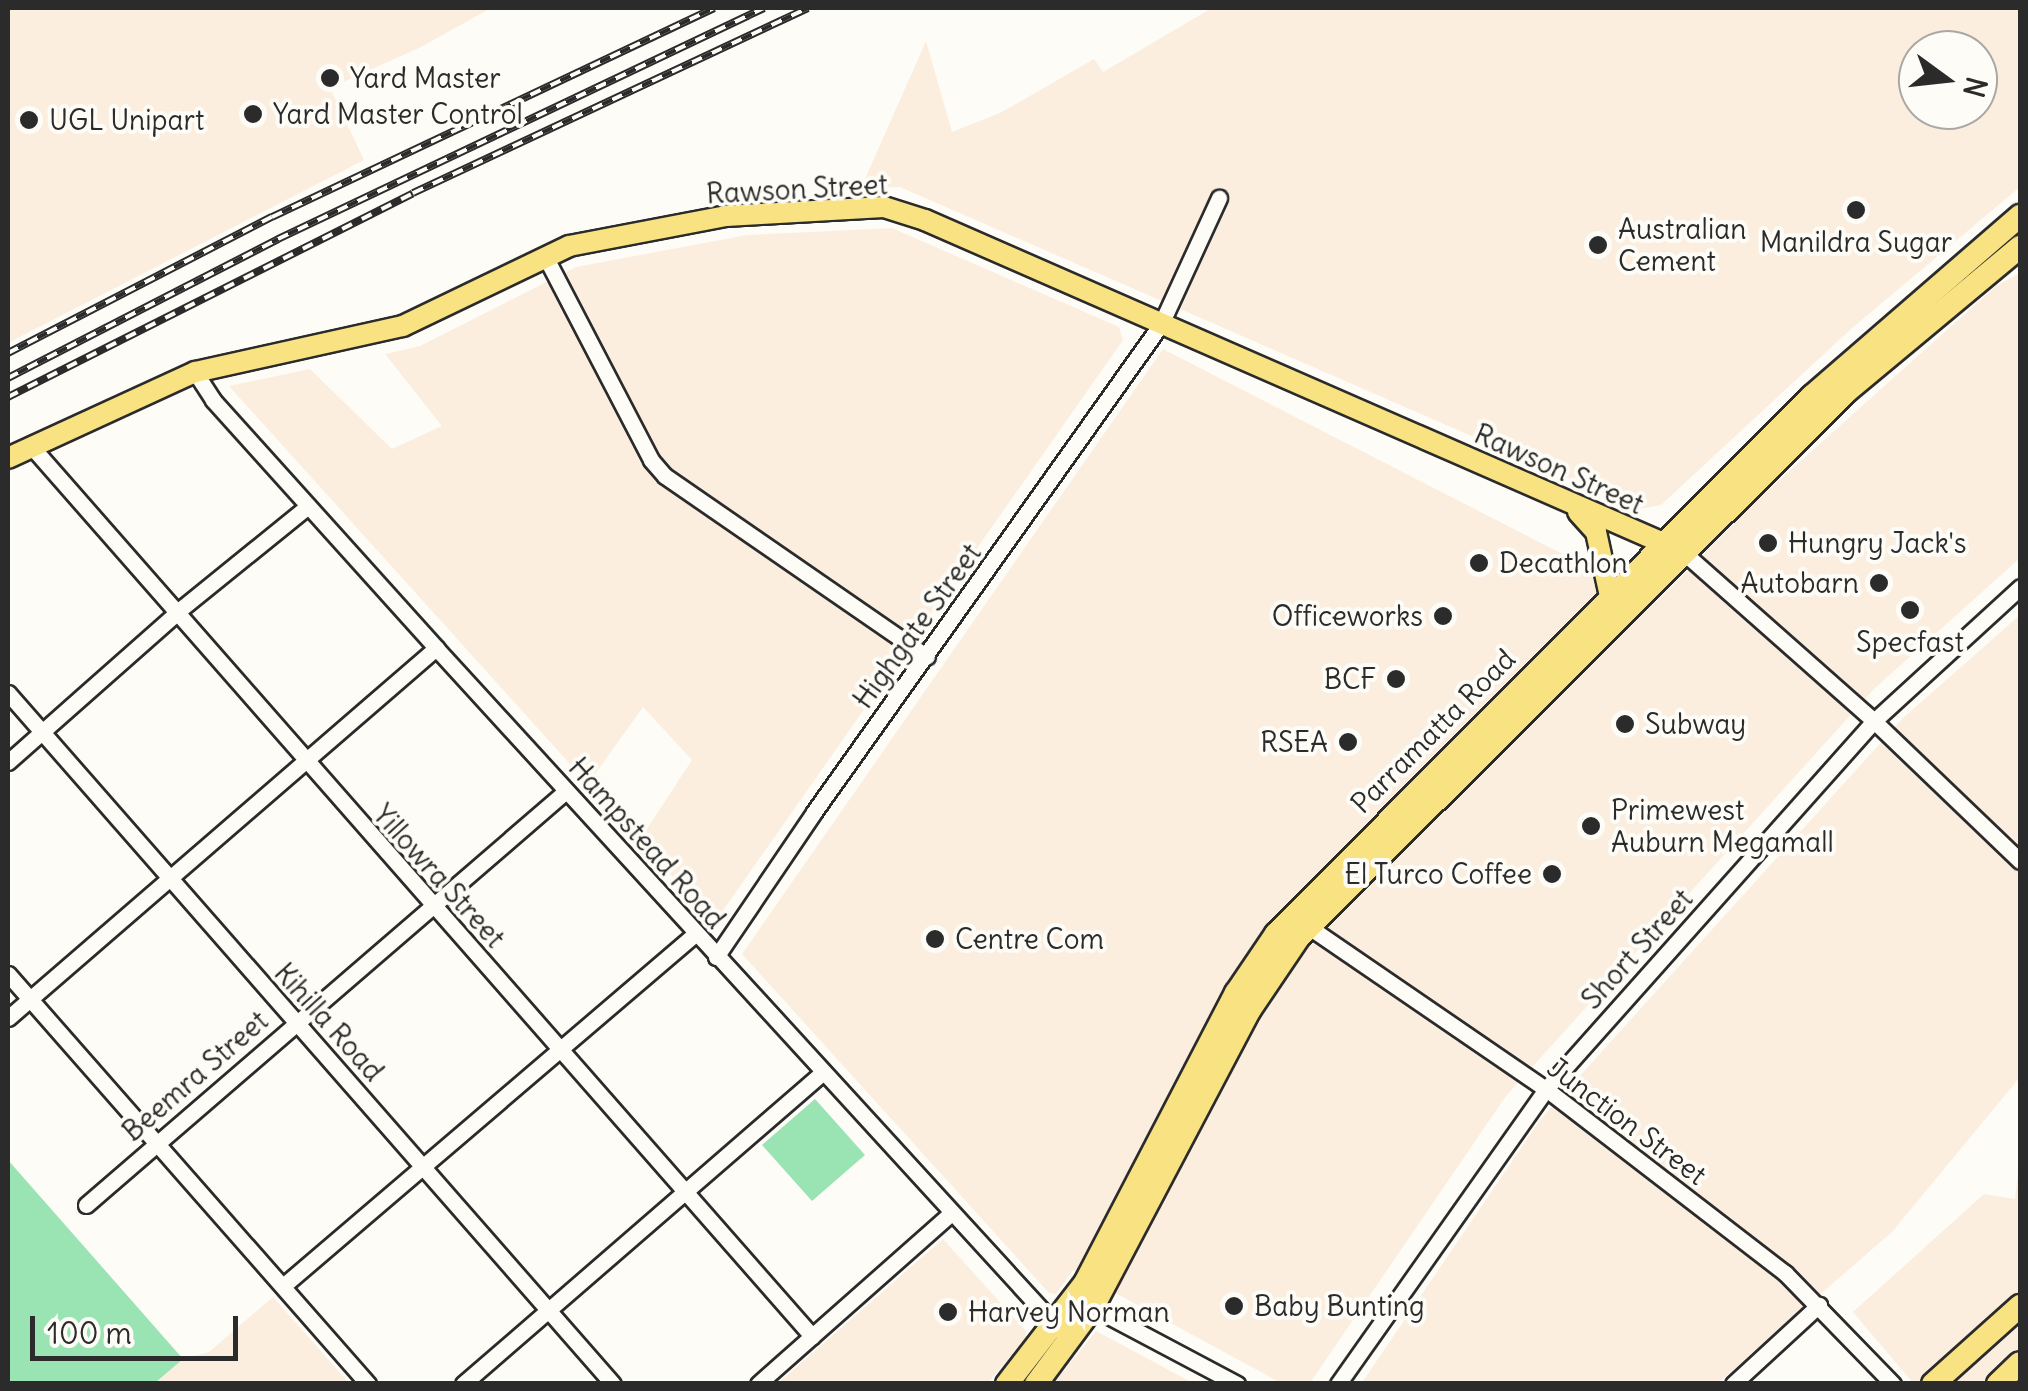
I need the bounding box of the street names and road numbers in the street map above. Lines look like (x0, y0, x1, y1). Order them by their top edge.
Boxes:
street label: Rawson Street (705, 167, 889, 211)
street label: Rawson Street (1469, 417, 1649, 521)
street label: Highgate Street (846, 537, 988, 715)
street label: Parramatta Road (1344, 642, 1522, 820)
street label: Hampstead Road (562, 751, 732, 935)
street label: Yillowra Street (366, 798, 512, 954)
street label: Short Street (1574, 882, 1700, 1016)
street label: Kihilla Road (267, 956, 391, 1088)
street label: Beemra Street (115, 1004, 275, 1148)
street label: Junction Street (1541, 1050, 1713, 1192)

